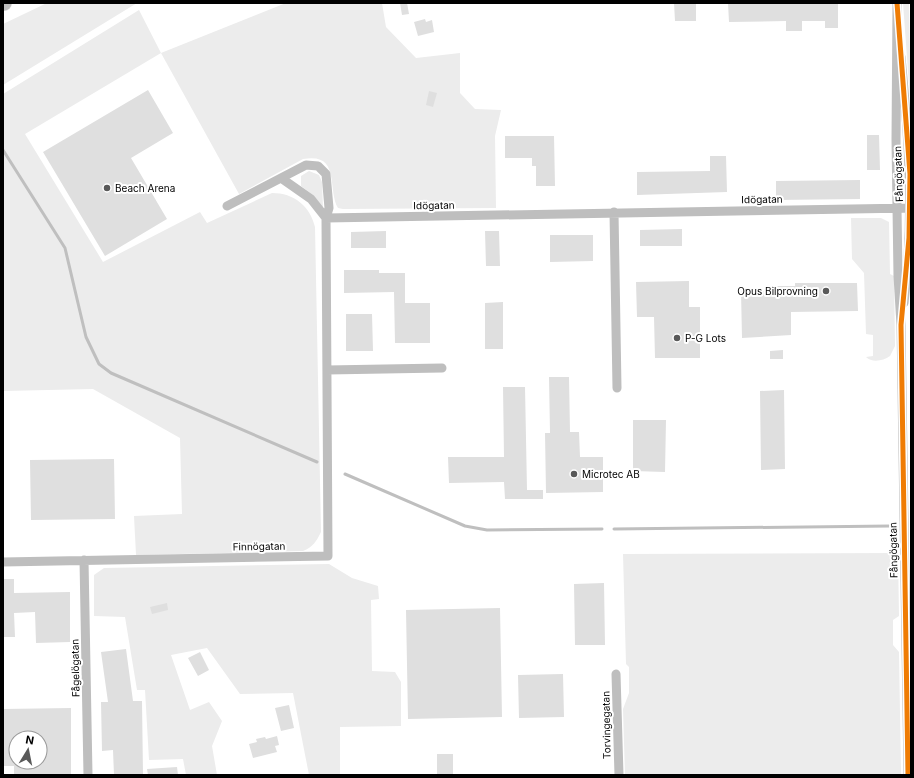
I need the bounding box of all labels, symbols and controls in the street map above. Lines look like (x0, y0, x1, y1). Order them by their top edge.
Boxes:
street label: Fångögatan (891, 146, 905, 202)
place label: Beach Arena (115, 182, 175, 194)
marker: Beach Arena (102, 183, 112, 193)
street label: Idögatan (741, 193, 783, 205)
street label: Idögatan (413, 199, 455, 211)
place label: Opus Bilprovning (737, 285, 818, 297)
marker: Opus Bilprovning (821, 286, 831, 296)
place label: P-G Lots (685, 332, 726, 344)
marker: P-G Lots (672, 333, 682, 343)
place label: Microtec AB (582, 468, 640, 480)
marker: Microtec AB (569, 469, 579, 479)
street label: Fångögatan (887, 522, 899, 578)
street label: Finnögatan (233, 540, 286, 552)
street label: Fågelögatan (68, 639, 82, 697)
street label: Torvingegatan (599, 691, 613, 759)
north arrow (8, 730, 48, 770)
text: N (24, 733, 35, 748)

